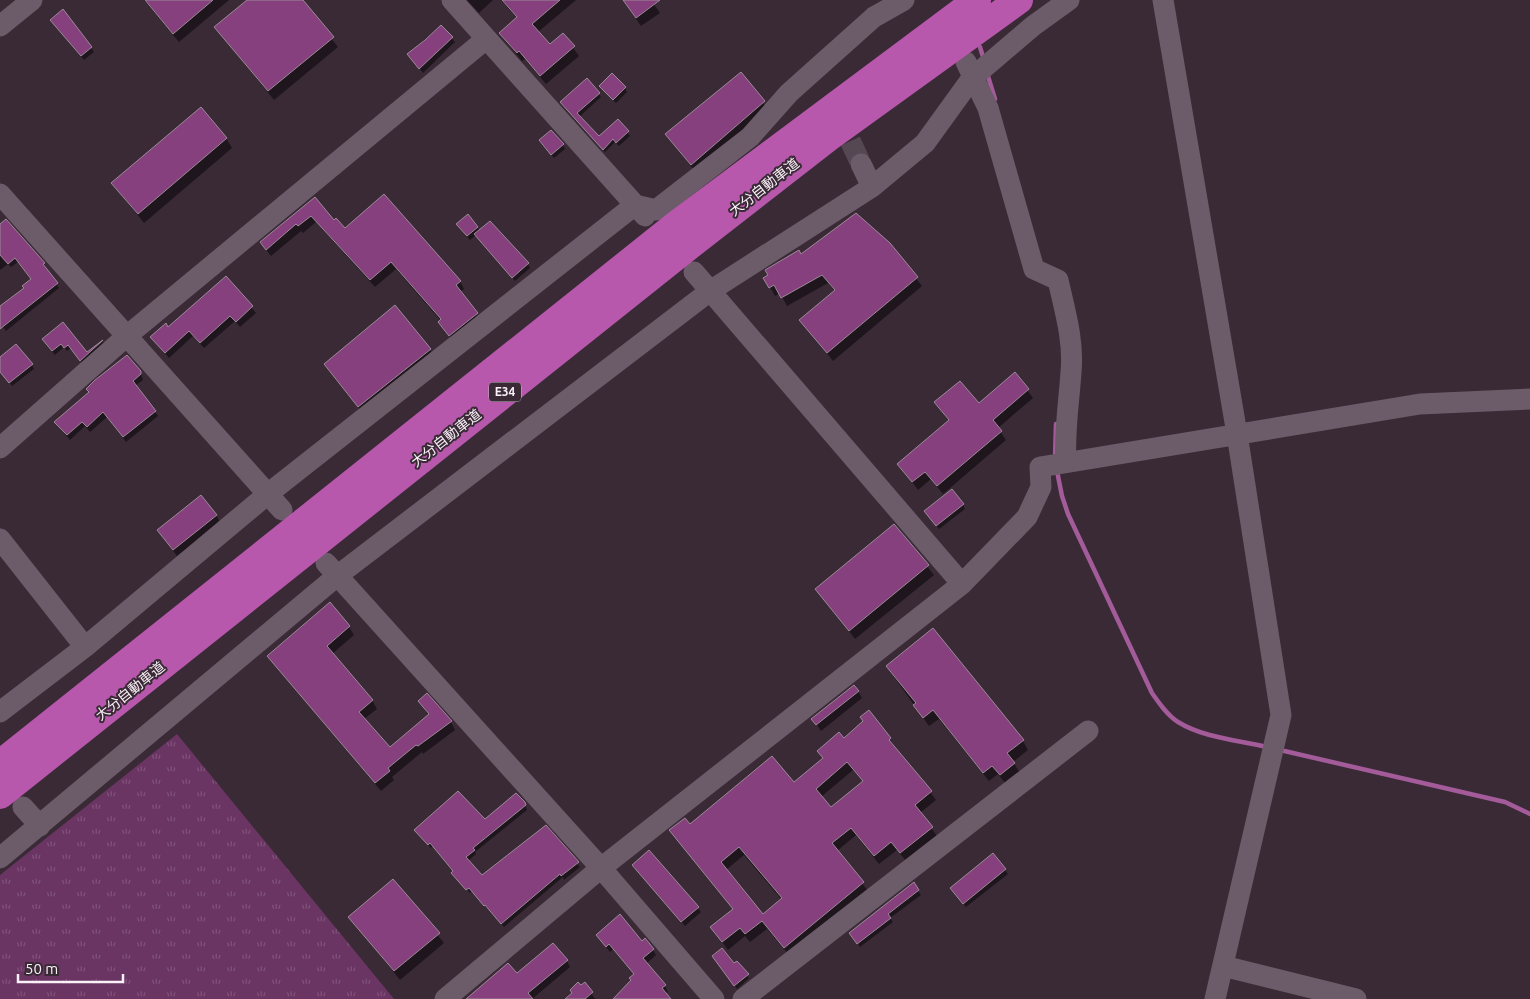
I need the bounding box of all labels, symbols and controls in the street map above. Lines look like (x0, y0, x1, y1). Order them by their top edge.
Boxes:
street label: 大分自動車道 (726, 155, 802, 219)
road number: E34 (489, 382, 521, 402)
street label: 大分自動車道 (408, 406, 484, 470)
street label: 大分自動車道 (92, 658, 168, 724)
scale bar (18, 952, 122, 984)
text: 50 m (25, 960, 58, 977)

